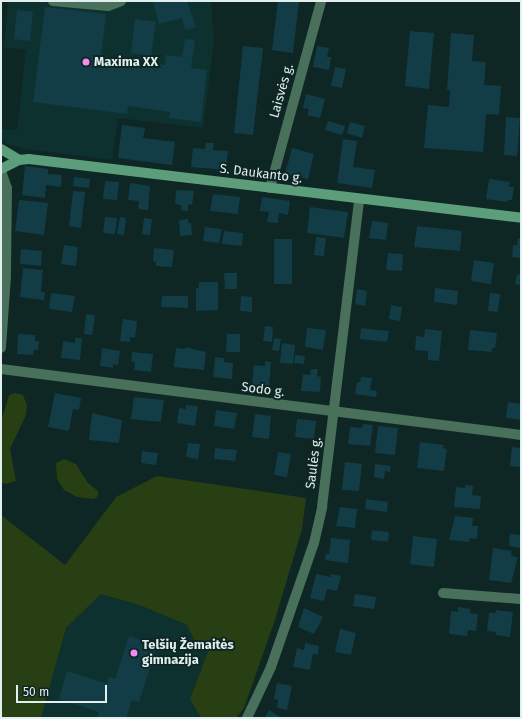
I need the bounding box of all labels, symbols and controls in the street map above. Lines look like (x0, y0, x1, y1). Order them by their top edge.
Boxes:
place label: Maxima XX (94, 54, 158, 70)
marker: Maxima XX (81, 57, 91, 67)
street label: Laisvės g. (267, 62, 297, 120)
street label: S. Daukanto g. (219, 161, 303, 187)
street label: Sodo g. (241, 380, 285, 400)
street label: Saulės g. (303, 436, 325, 490)
place label: Telšių Žemaitės gimnazija (142, 638, 234, 669)
marker: Telšių Žemaitės gimnazija (129, 648, 139, 658)
scale bar (18, 677, 109, 703)
text: 50 m (23, 685, 49, 699)

